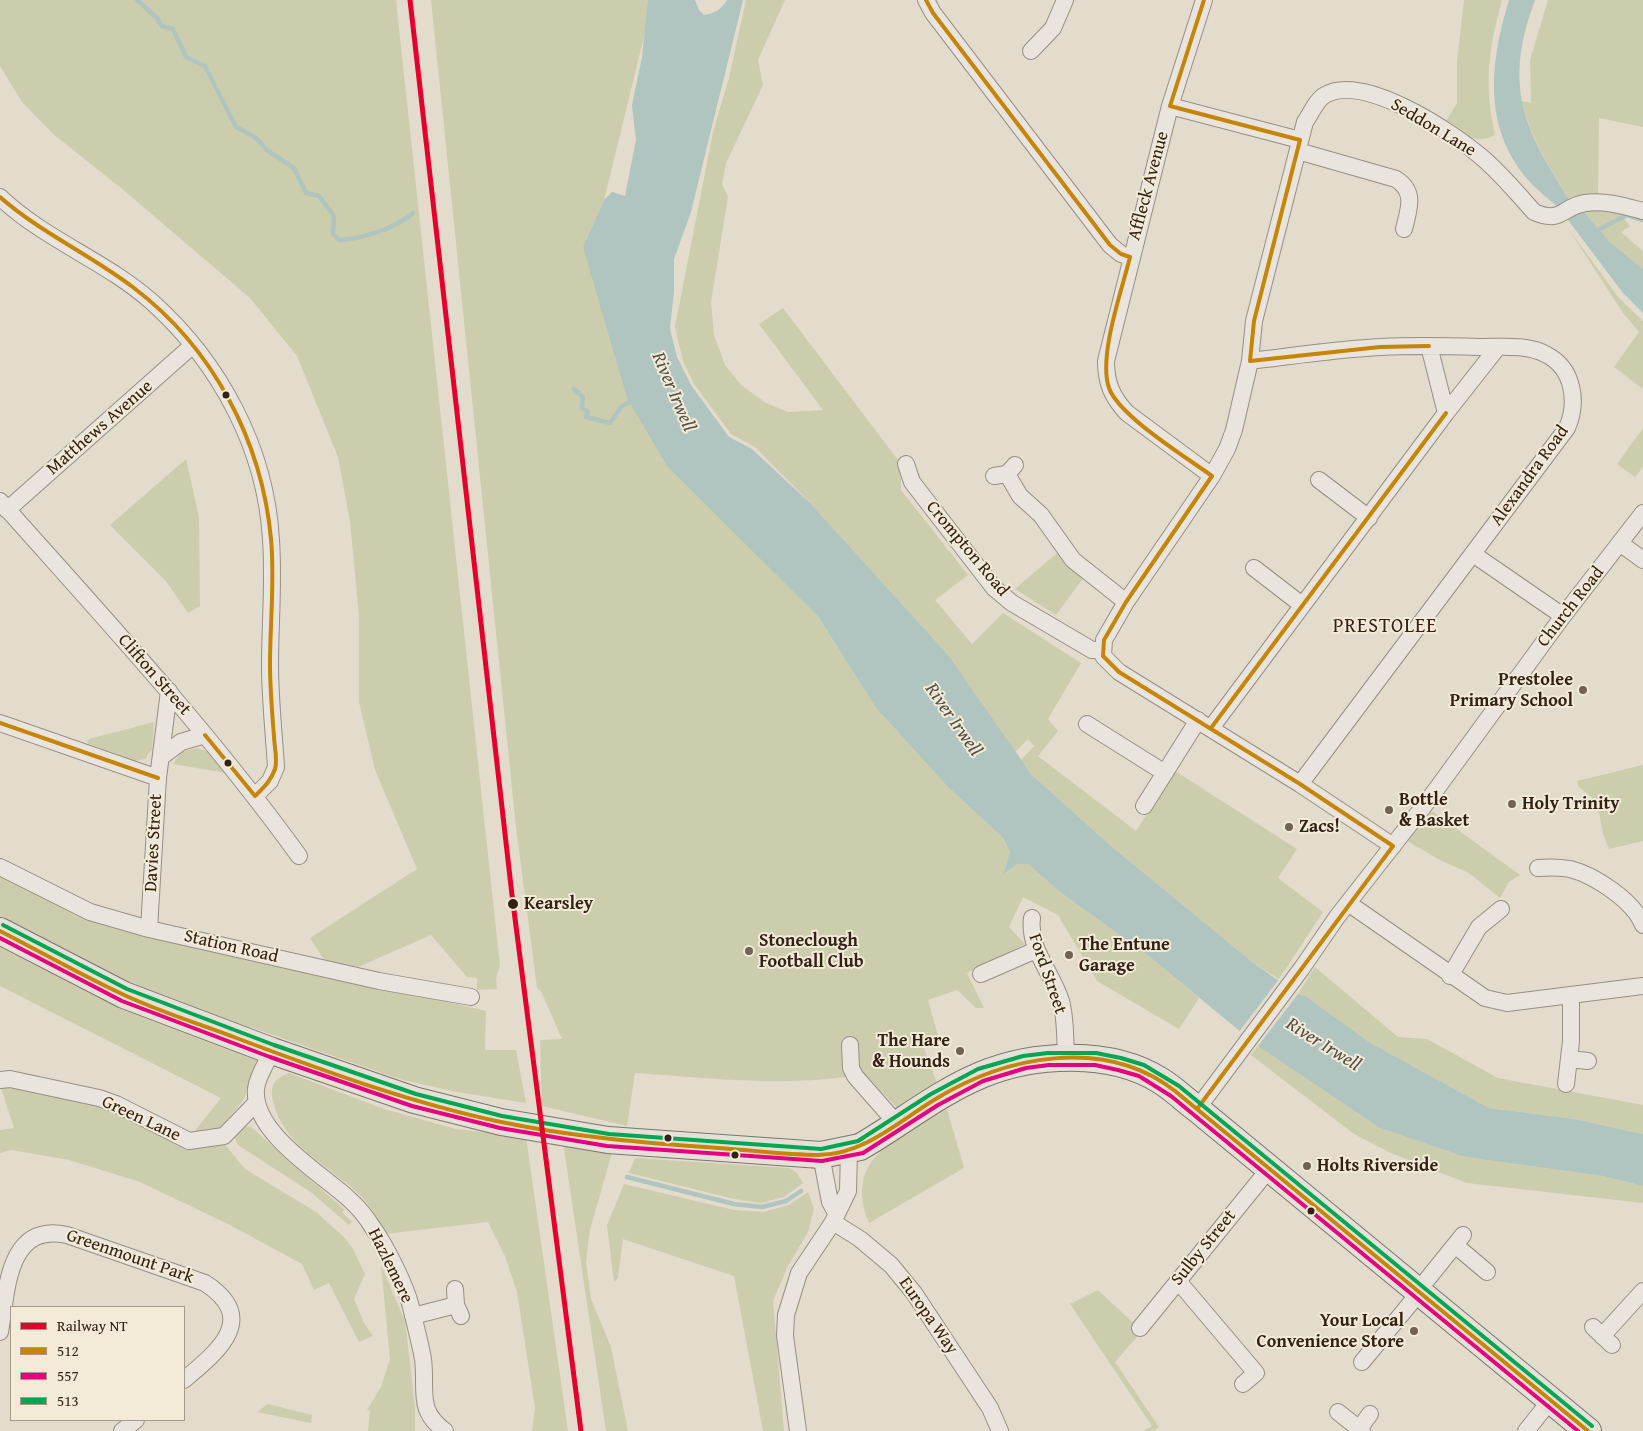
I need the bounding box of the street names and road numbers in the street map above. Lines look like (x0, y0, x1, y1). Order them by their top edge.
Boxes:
street label: Seddon Lane (1386, 94, 1480, 162)
street label: Affleck Avenue (1124, 129, 1174, 243)
street label: Matthews Avenue (42, 376, 158, 480)
street label: Alexandra Road (1486, 422, 1574, 530)
street label: Crompton Road (921, 497, 1013, 601)
street label: Church Road (1533, 562, 1609, 652)
street label: Clifton Street (113, 630, 195, 720)
street label: Davies Street (141, 793, 167, 893)
street label: Station Road (182, 926, 280, 968)
street label: Ford Street (1023, 931, 1071, 1017)
street label: Green Lane (98, 1091, 184, 1147)
street label: Sulby Street (1167, 1206, 1241, 1290)
street label: Greenmount Park (63, 1225, 197, 1289)
street label: Hazlemere (363, 1225, 417, 1307)
street label: Europa Way (894, 1273, 962, 1359)

